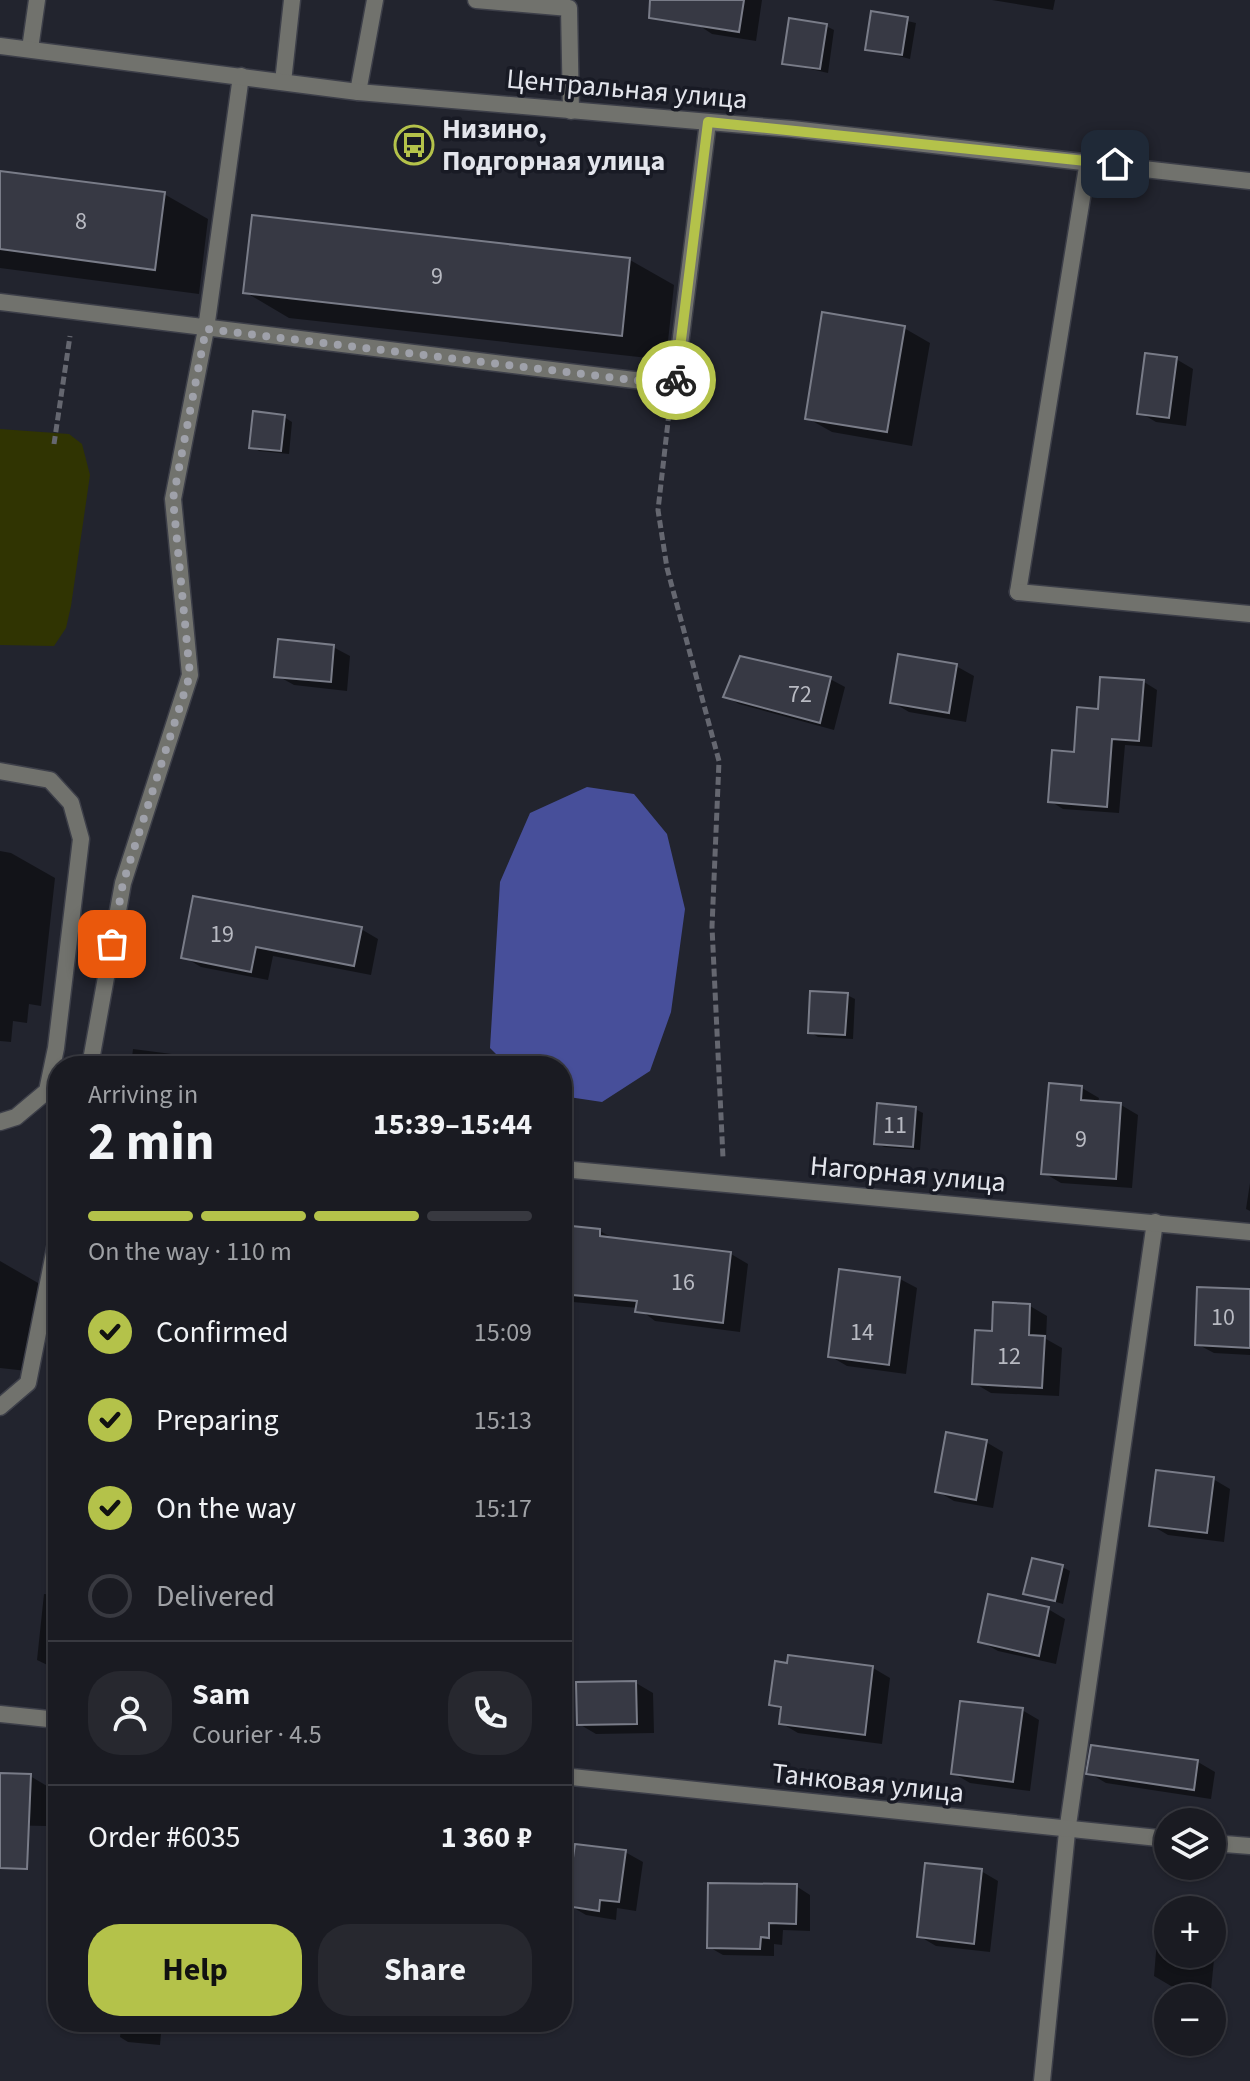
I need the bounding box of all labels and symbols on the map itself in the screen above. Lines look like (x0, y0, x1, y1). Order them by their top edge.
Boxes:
street label: Центральная улица (505, 59, 749, 119)
place label: Низино, Подгорная улица (442, 109, 665, 181)
bus stop icon: Низино, Подгорная улица (393, 124, 435, 166)
pin (1081, 130, 1149, 198)
house number: 8 (75, 204, 87, 239)
house number: 9 (431, 259, 443, 294)
courier (636, 340, 716, 420)
house number: 72 (788, 677, 812, 712)
pin (78, 910, 146, 978)
house number: 19 (210, 917, 234, 952)
house number: 11 (883, 1108, 907, 1143)
house number: 9 (1075, 1122, 1087, 1157)
street label: Нагорная улица (808, 1146, 1008, 1202)
house number: 16 (671, 1265, 695, 1300)
house number: 10 (1211, 1300, 1235, 1335)
house number: 14 (850, 1315, 874, 1350)
house number: 12 (997, 1339, 1021, 1374)
street label: Танковая улица (770, 1753, 966, 1813)

